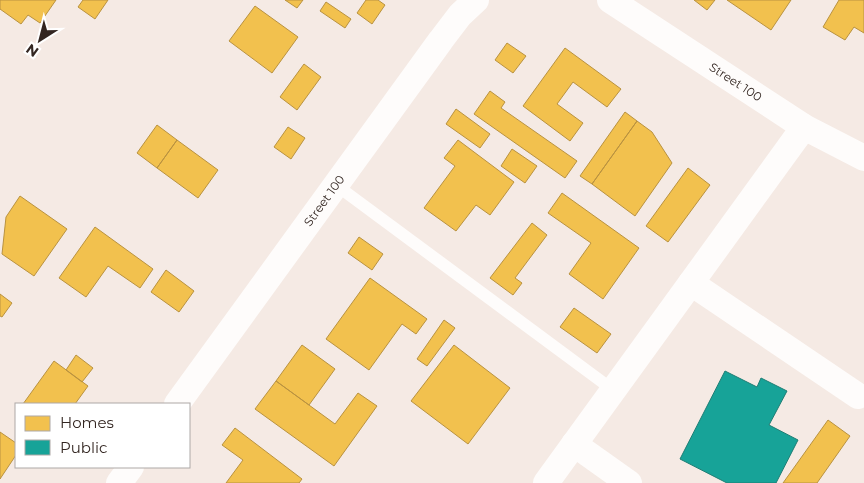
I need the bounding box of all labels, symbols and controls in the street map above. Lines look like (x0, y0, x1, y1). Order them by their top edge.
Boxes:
north arrow (15, 15, 65, 65)
text: N (22, 40, 42, 61)
street label: Street 100 (707, 59, 765, 104)
street label: Street 100 (300, 172, 348, 229)
legend (15, 403, 190, 468)
text: Homes (60, 413, 114, 432)
text: Public (60, 438, 108, 457)

